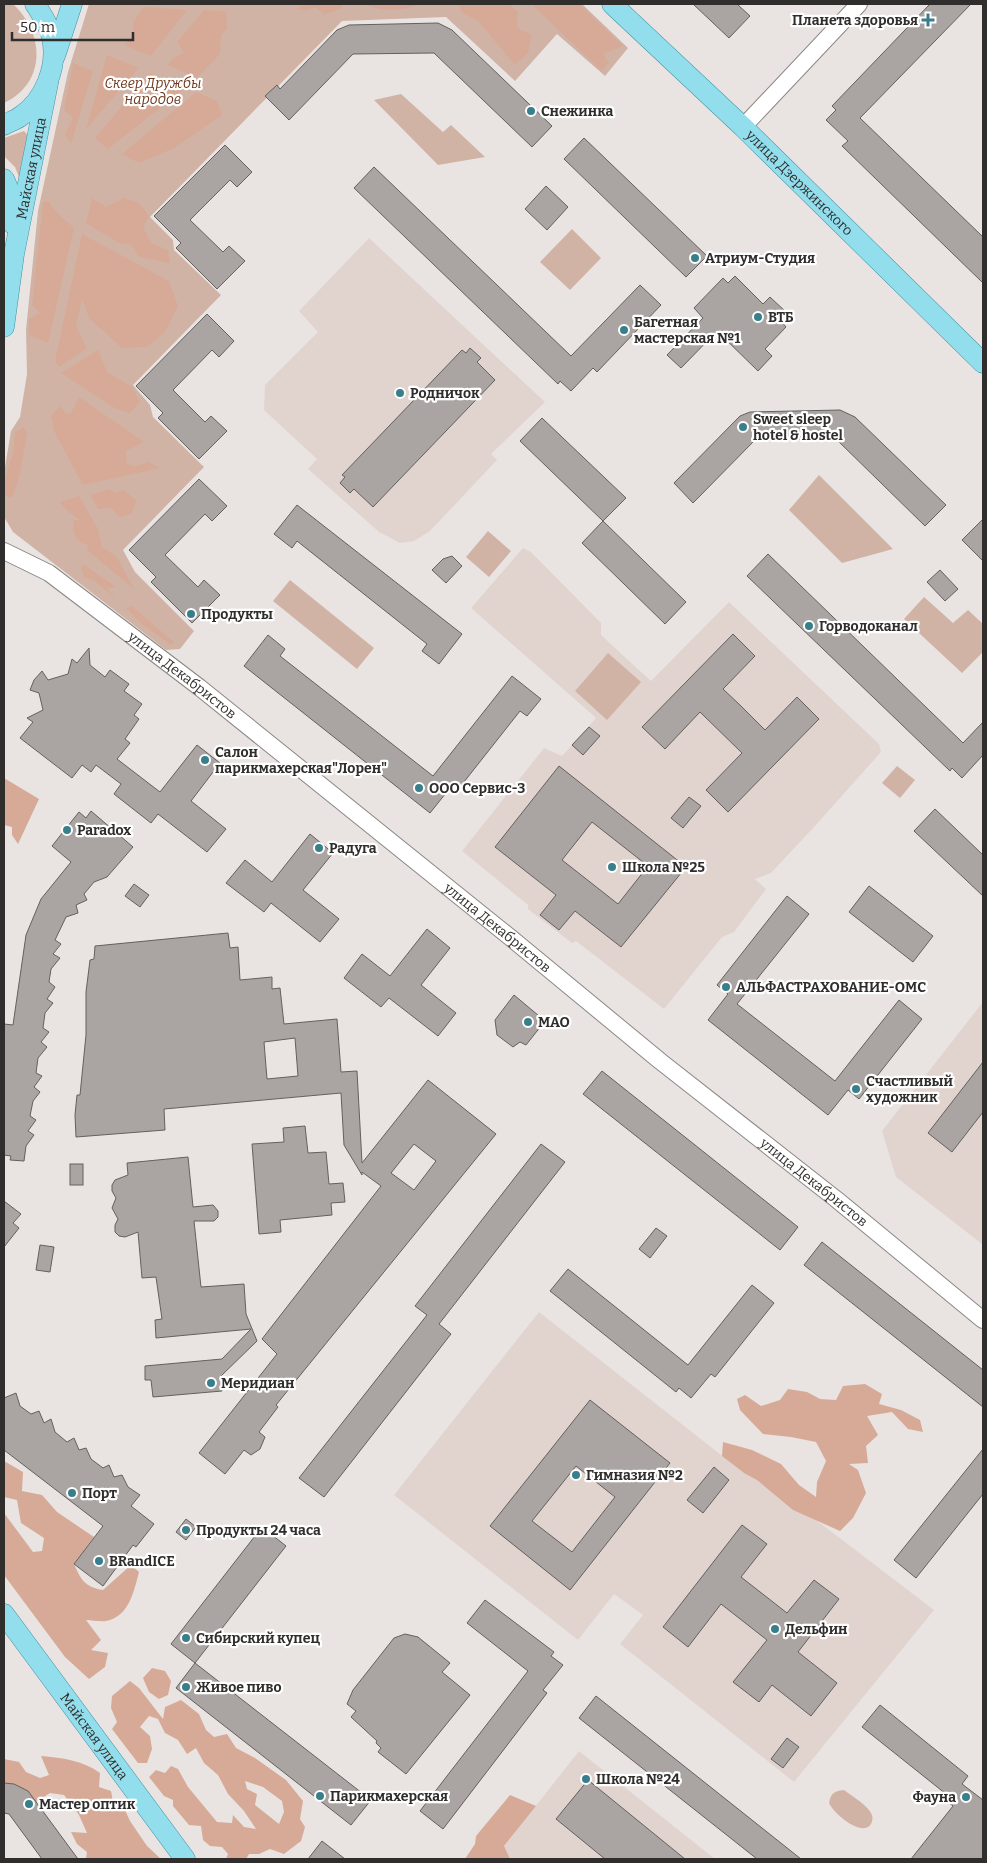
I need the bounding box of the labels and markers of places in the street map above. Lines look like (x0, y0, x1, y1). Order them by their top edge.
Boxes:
place label: Планета здоровья (792, 12, 918, 29)
marker: Планета здоровья (922, 14, 934, 26)
place label: Снежинка (541, 103, 613, 120)
marker: Снежинка (525, 105, 537, 117)
place label: Атриум-Студия (705, 250, 815, 267)
marker: Атриум-Студия (689, 252, 701, 264)
place label: ВТБ (768, 309, 794, 326)
marker: ВТБ (752, 311, 764, 323)
place label: Багетная мастерская №1 (634, 314, 740, 347)
marker: Багетная мастерская №1 (618, 324, 630, 336)
place label: Родничок (410, 385, 480, 402)
marker: Родничок (394, 387, 406, 399)
place label: Sweet sleep hotel & hostel (753, 411, 844, 444)
marker: Sweet sleep hotel & hostel (737, 421, 749, 433)
place label: Продукты (201, 606, 273, 623)
marker: Продукты (185, 608, 197, 620)
place label: Горводоканал (819, 618, 918, 635)
marker: Горводоканал (803, 620, 815, 632)
place label: Салон парикмахерская"Лорен" (215, 744, 387, 777)
marker: Салон парикмахерская"Лорен" (199, 754, 211, 766)
place label: ООО Сервис-3 (429, 780, 525, 797)
marker: ООО Сервис-3 (413, 782, 425, 794)
place label: Paradox (77, 822, 131, 839)
marker: Paradox (61, 824, 73, 836)
place label: Радуга (329, 840, 377, 857)
marker: Радуга (313, 842, 325, 854)
place label: Школа №25 (622, 859, 705, 876)
marker: Школа №25 (606, 861, 618, 873)
place label: АЛЬФАСТРАХОВАНИЕ-ОМС (736, 979, 926, 996)
marker: АЛЬФАСТРАХОВАНИЕ-ОМС (720, 981, 732, 993)
place label: МАО (538, 1014, 570, 1031)
marker: МАО (522, 1016, 534, 1028)
place label: Счастливый художник (866, 1073, 953, 1106)
marker: Счастливый художник (850, 1083, 862, 1095)
place label: Меридиан (221, 1375, 294, 1392)
marker: Меридиан (205, 1377, 217, 1389)
place label: Гимназия №2 (586, 1467, 683, 1484)
marker: Гимназия №2 (570, 1469, 582, 1481)
place label: Порт (82, 1485, 117, 1502)
marker: Порт (66, 1487, 78, 1499)
place label: Продукты 24 часа (196, 1522, 321, 1539)
marker: Продукты 24 часа (180, 1524, 192, 1536)
place label: BRandICE (109, 1553, 175, 1570)
marker: BRandICE (93, 1555, 105, 1567)
place label: Дельфин (785, 1621, 847, 1638)
marker: Дельфин (769, 1623, 781, 1635)
place label: Сибирский купец (196, 1630, 320, 1647)
marker: Сибирский купец (180, 1632, 192, 1644)
place label: Живое пиво (196, 1679, 281, 1696)
marker: Живое пиво (180, 1681, 192, 1693)
place label: Школа №24 (596, 1771, 680, 1788)
marker: Школа №24 (580, 1773, 592, 1785)
place label: Парикмахерская (330, 1788, 448, 1805)
place label: Фауна (913, 1789, 956, 1806)
marker: Парикмахерская (314, 1790, 326, 1802)
marker: Фауна (960, 1791, 972, 1803)
place label: Мастер оптик (39, 1796, 136, 1813)
marker: Мастер оптик (23, 1798, 35, 1810)

